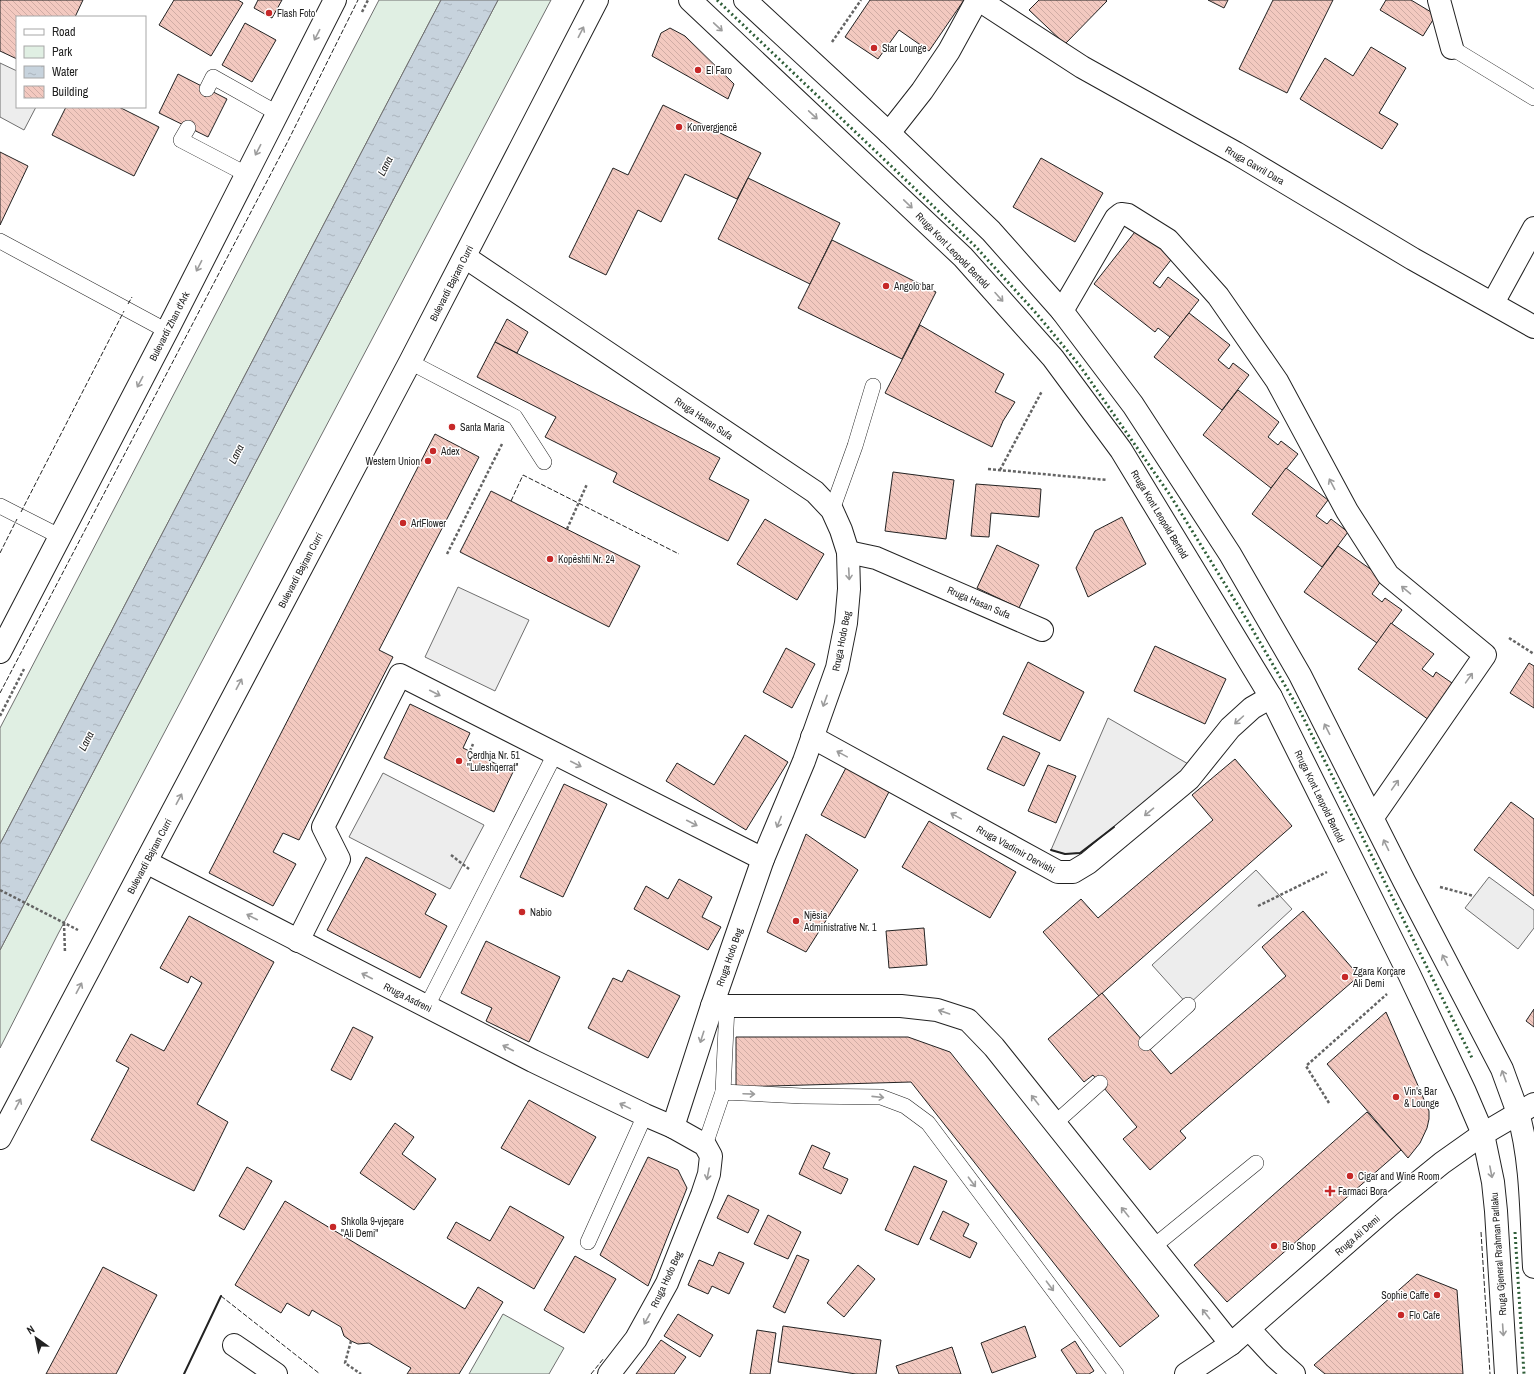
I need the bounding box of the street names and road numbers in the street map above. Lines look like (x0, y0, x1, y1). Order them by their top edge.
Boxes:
street label: Rruga Gavril Dara (1223, 143, 1287, 188)
street label: Rruga Kont Leopold Bertold (913, 209, 992, 291)
street label: Bulevardi Bajram Curri (427, 243, 476, 323)
street label: Bulevardi Zhan d'Ark (146, 288, 193, 363)
street label: Rruga Hasan Sufa (672, 394, 736, 443)
street label: Rruga Kont Leopold Bertold (1128, 468, 1191, 561)
street label: Bulevardi Bajram Curri (275, 530, 326, 610)
street label: Rruga Hasan Sufa (945, 583, 1013, 622)
street label: Rruga Hodo Beg (829, 609, 854, 672)
street label: Rruga Kont Leopold Bertold (1292, 748, 1348, 845)
street label: Bulevardi Bajram Curri (124, 816, 175, 896)
street label: Rruga Vladimir Dervishi (974, 822, 1057, 876)
street label: Rruga Hodo Beg (713, 926, 746, 988)
street label: Rruga Asdreni (381, 980, 434, 1015)
street label: Rruga Gjeneral Rrahman Parllaku (1488, 1192, 1509, 1316)
street label: Rruga Ali Demi (1332, 1212, 1383, 1259)
street label: Rruga Hodo Beg (648, 1248, 685, 1310)

